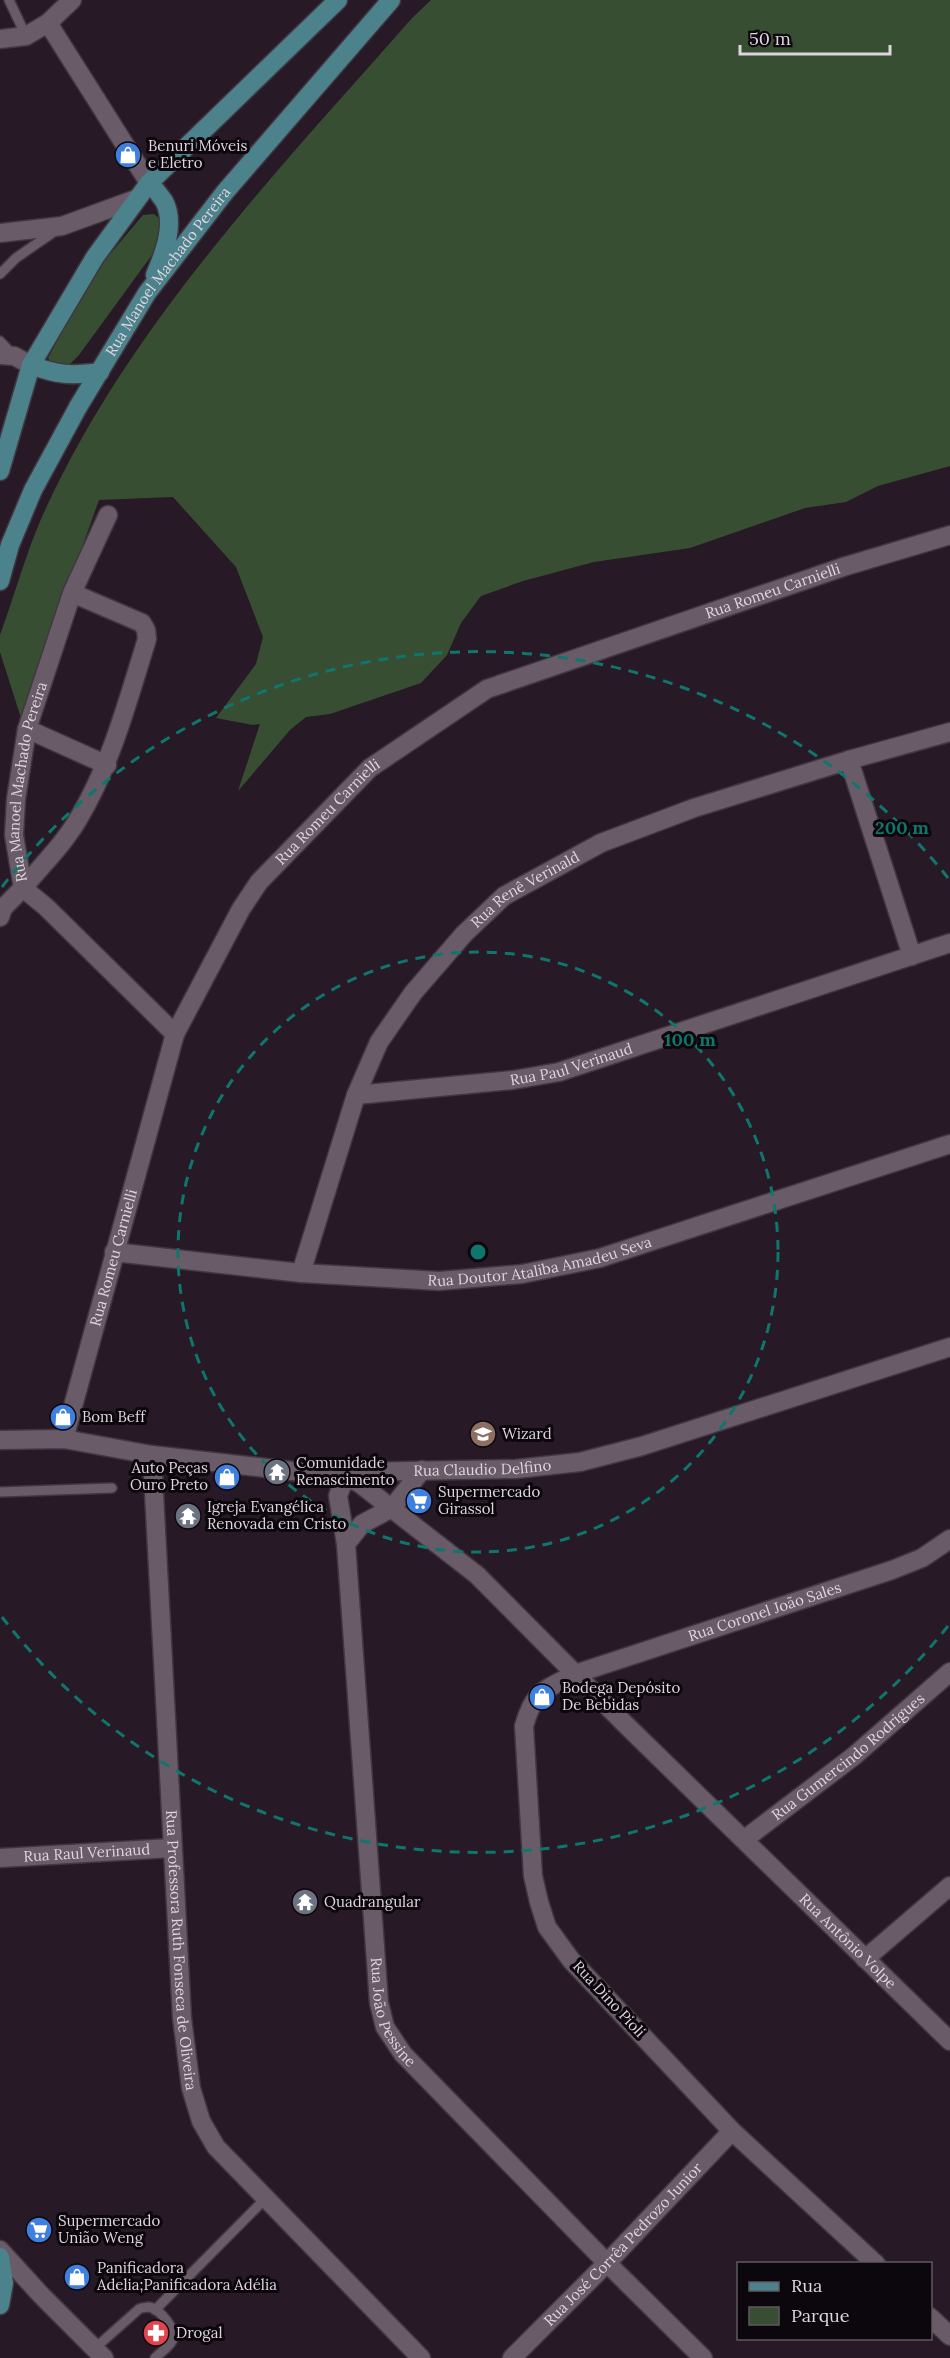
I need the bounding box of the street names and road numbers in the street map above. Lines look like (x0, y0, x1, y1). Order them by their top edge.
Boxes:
street label: Rua Manoel Machado Pereira (101, 183, 234, 360)
street label: Rua Romeu Carnielli (703, 559, 842, 623)
street label: Rua Manoel Machado Pereira (4, 679, 51, 884)
street label: Rua Romeu Carnielli (271, 754, 383, 869)
street label: Rua Renê Verinald (466, 847, 582, 932)
street label: Rua Paul Verinaud (508, 1038, 635, 1089)
street label: Rua Romeu Carnielli (85, 1187, 141, 1328)
street label: Rua Doutor Ataliba Amadeu Seva (427, 1232, 654, 1290)
street label: Rua Claudio Delfino (413, 1455, 552, 1480)
street label: Rua Coronel João Sales (685, 1577, 844, 1645)
street label: Rua Gumercindo Rodrigues (768, 1689, 928, 1824)
street label: Rua Professora Ruth Fonseca de Oliveira (162, 1809, 201, 2092)
street label: Rua Raul Verinaud (23, 1839, 151, 1866)
street label: Rua Antônio Volpe (796, 1889, 901, 1992)
street label: Rua Dino Pioli (569, 1956, 650, 2041)
street label: Rua João Pessine (367, 1957, 420, 2071)
street label: Rua José Corrêa Pedrozo Junior (540, 2158, 706, 2330)

